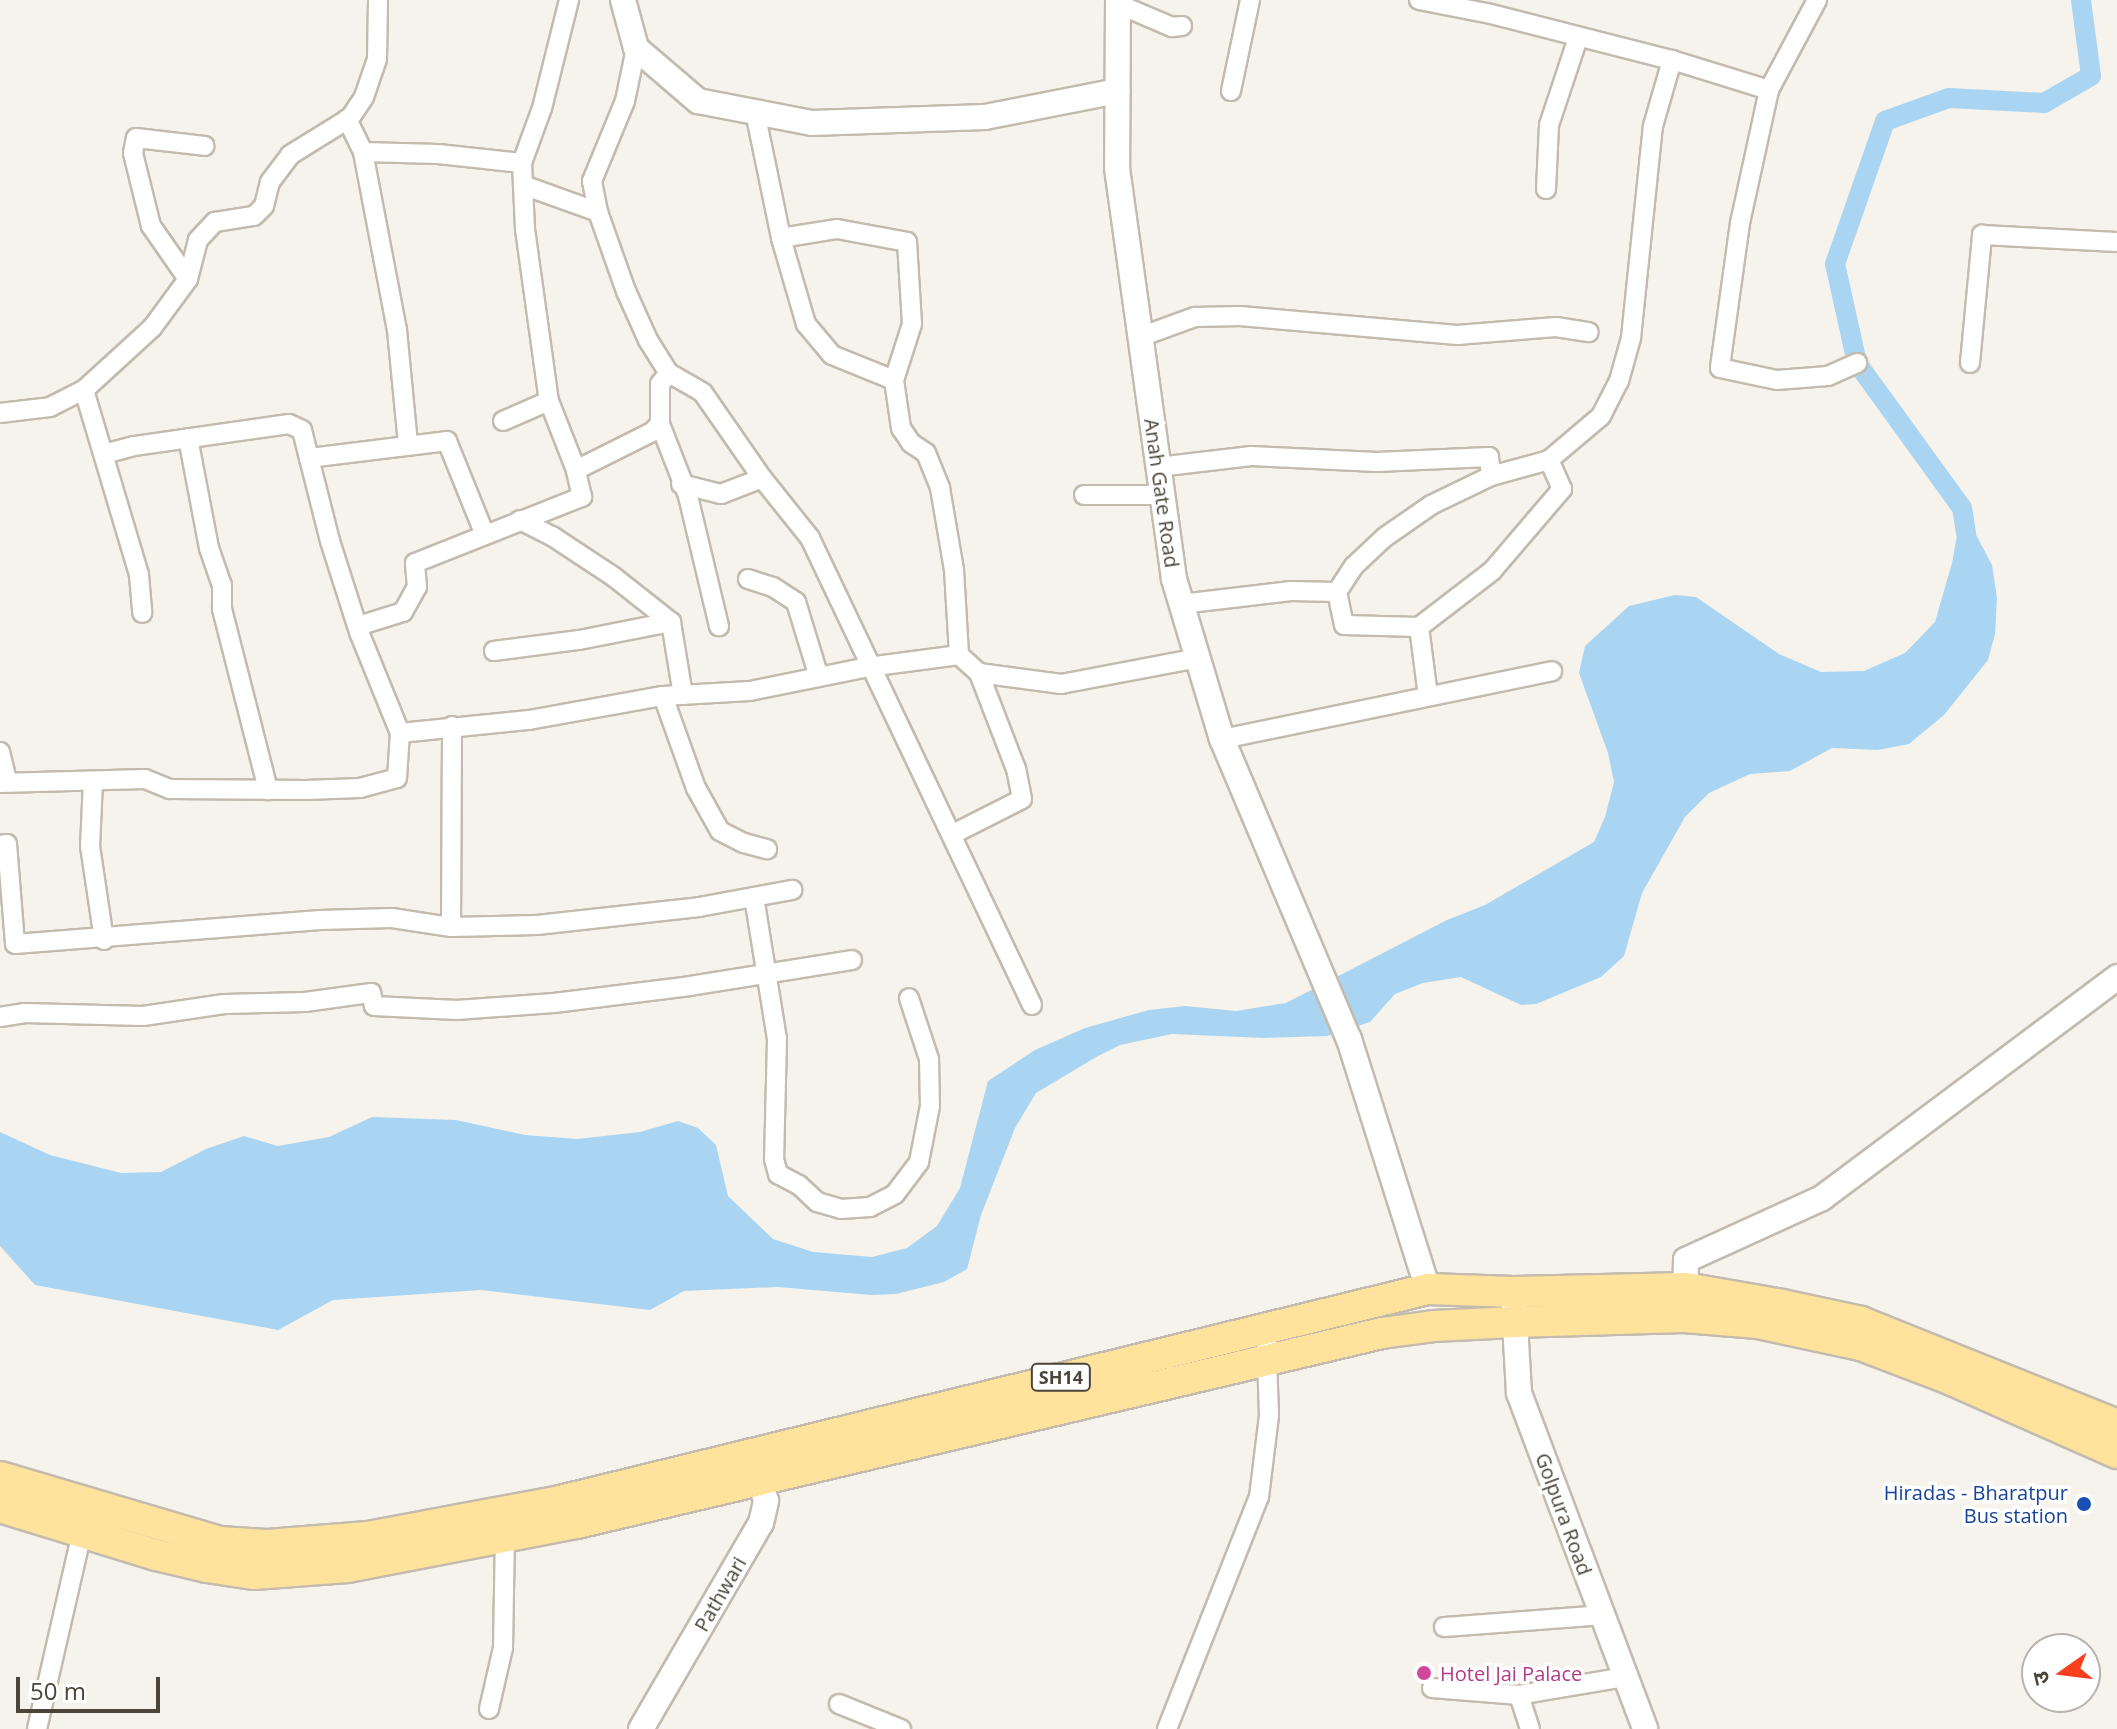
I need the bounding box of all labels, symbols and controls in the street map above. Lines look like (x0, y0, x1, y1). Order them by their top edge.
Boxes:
street label: Anah Gate Road (1140, 417, 1184, 569)
road number: SH14 (1029, 1363, 1093, 1391)
street label: Golpura Road (1531, 1450, 1597, 1578)
place label: Hiradas - Bharatpur Bus station (1884, 1480, 2068, 1527)
marker: Hiradas - Bharatpur Bus station (2075, 1495, 2093, 1513)
street label: Pathwari (689, 1552, 751, 1636)
north arrow (2021, 1633, 2101, 1713)
scale bar (20, 1661, 164, 1711)
place label: Hotel Jai Palace (1440, 1661, 1582, 1685)
marker: Hotel Jai Palace (1415, 1664, 1433, 1682)
text: उ (2024, 1668, 2056, 1688)
text: 50 m (30, 1674, 86, 1707)

